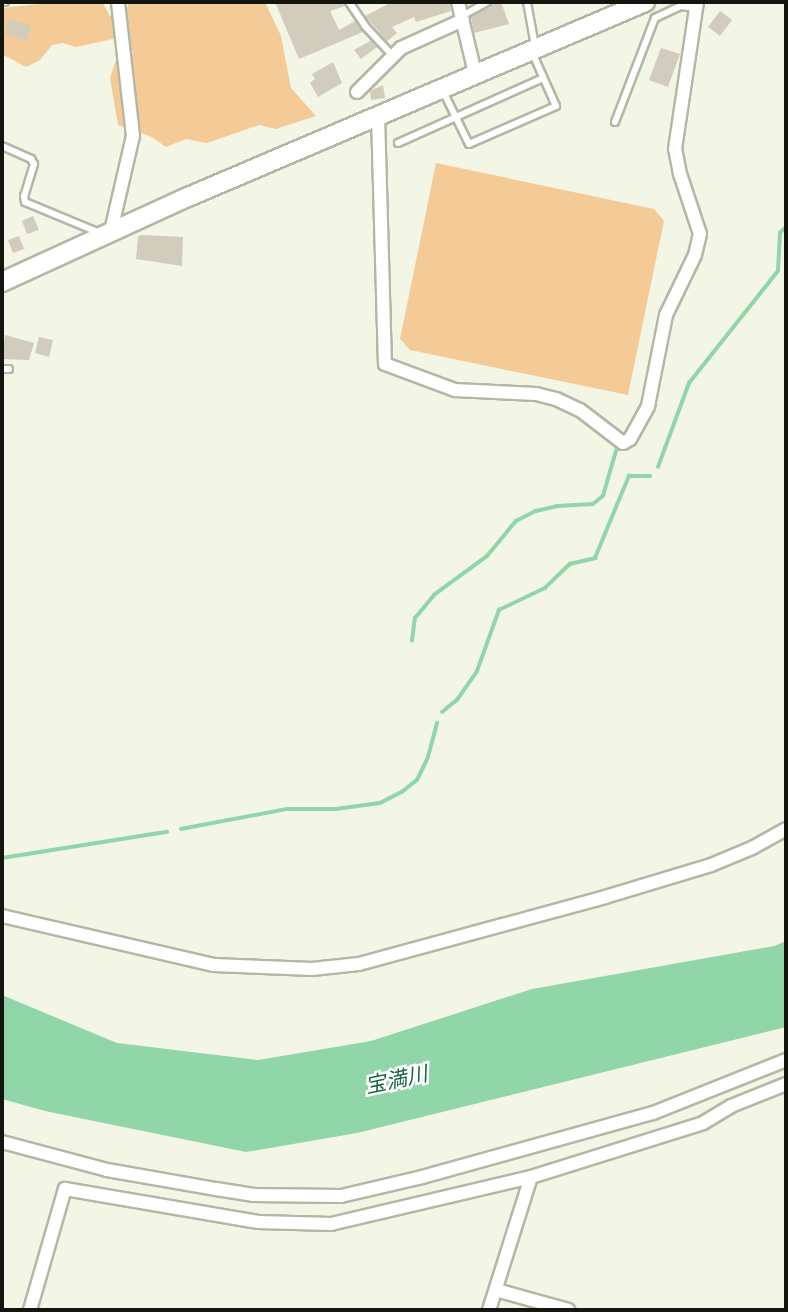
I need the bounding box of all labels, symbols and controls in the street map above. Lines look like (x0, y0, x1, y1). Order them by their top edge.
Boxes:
water label: 宝満川 (363, 1060, 429, 1098)

